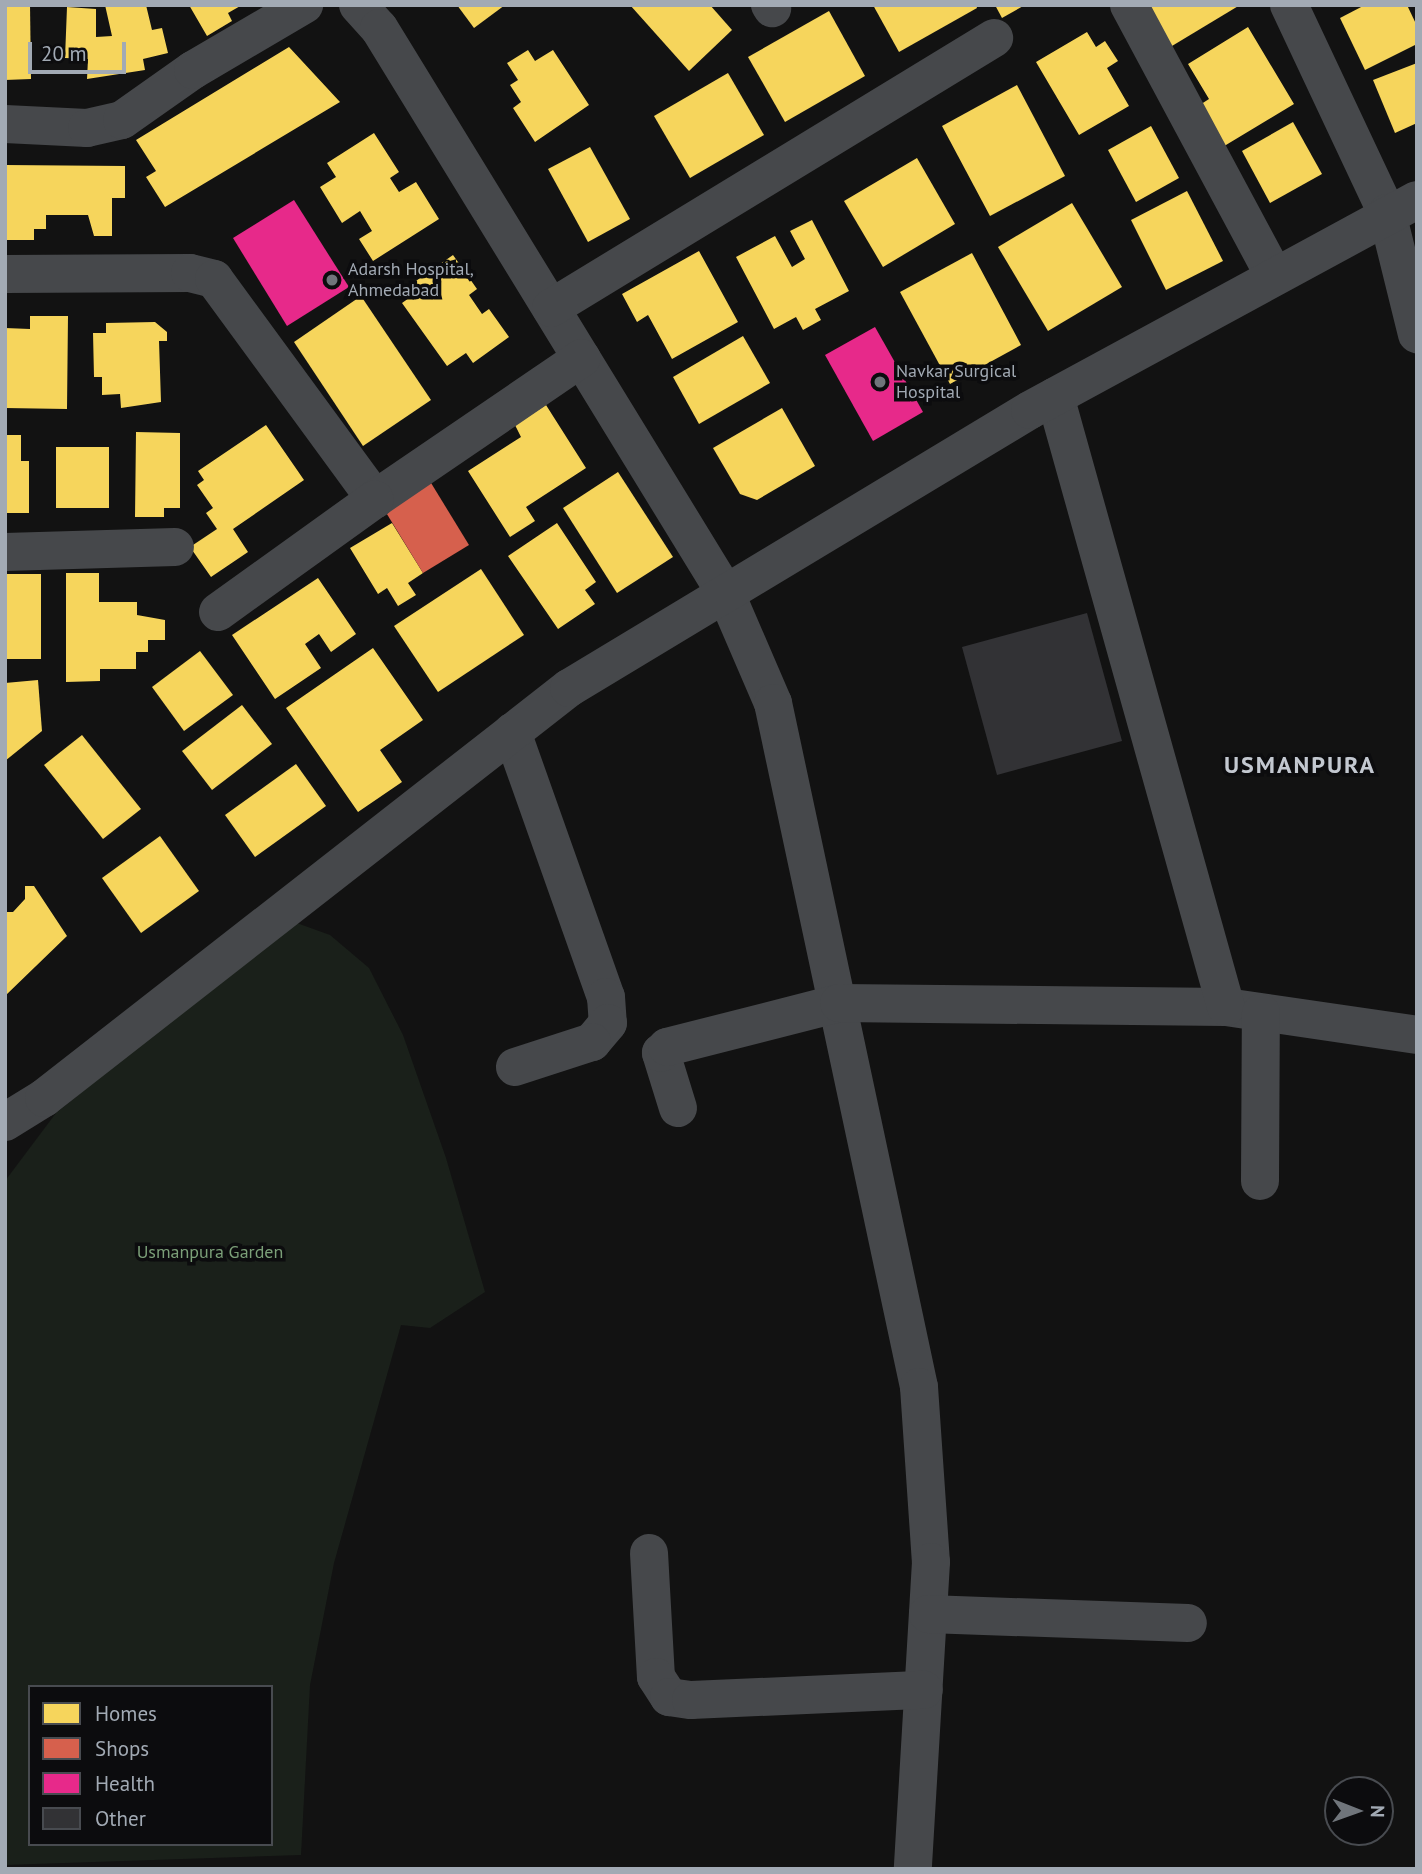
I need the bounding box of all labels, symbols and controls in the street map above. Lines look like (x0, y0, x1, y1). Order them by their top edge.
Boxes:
scale bar (32, 28, 130, 72)
text: 20 m (41, 40, 87, 67)
place label: Adarsh Hospital, Ahmedabad (348, 259, 474, 302)
marker: Adarsh Hospital, Ahmedabad (322, 270, 342, 290)
place label: Navkar Surgical Hospital (896, 361, 1016, 404)
marker: Navkar Surgical Hospital (870, 372, 890, 392)
district label: USMANPURA (1225, 751, 1375, 779)
park label: Usmanpura Garden (137, 1241, 283, 1263)
legend (28, 1685, 273, 1846)
text: Homes (95, 1700, 157, 1727)
text: Shops (95, 1735, 149, 1762)
text: Health (95, 1770, 155, 1797)
north arrow (1324, 1776, 1394, 1846)
text: Other (95, 1805, 146, 1832)
text: N (1366, 1805, 1390, 1818)

